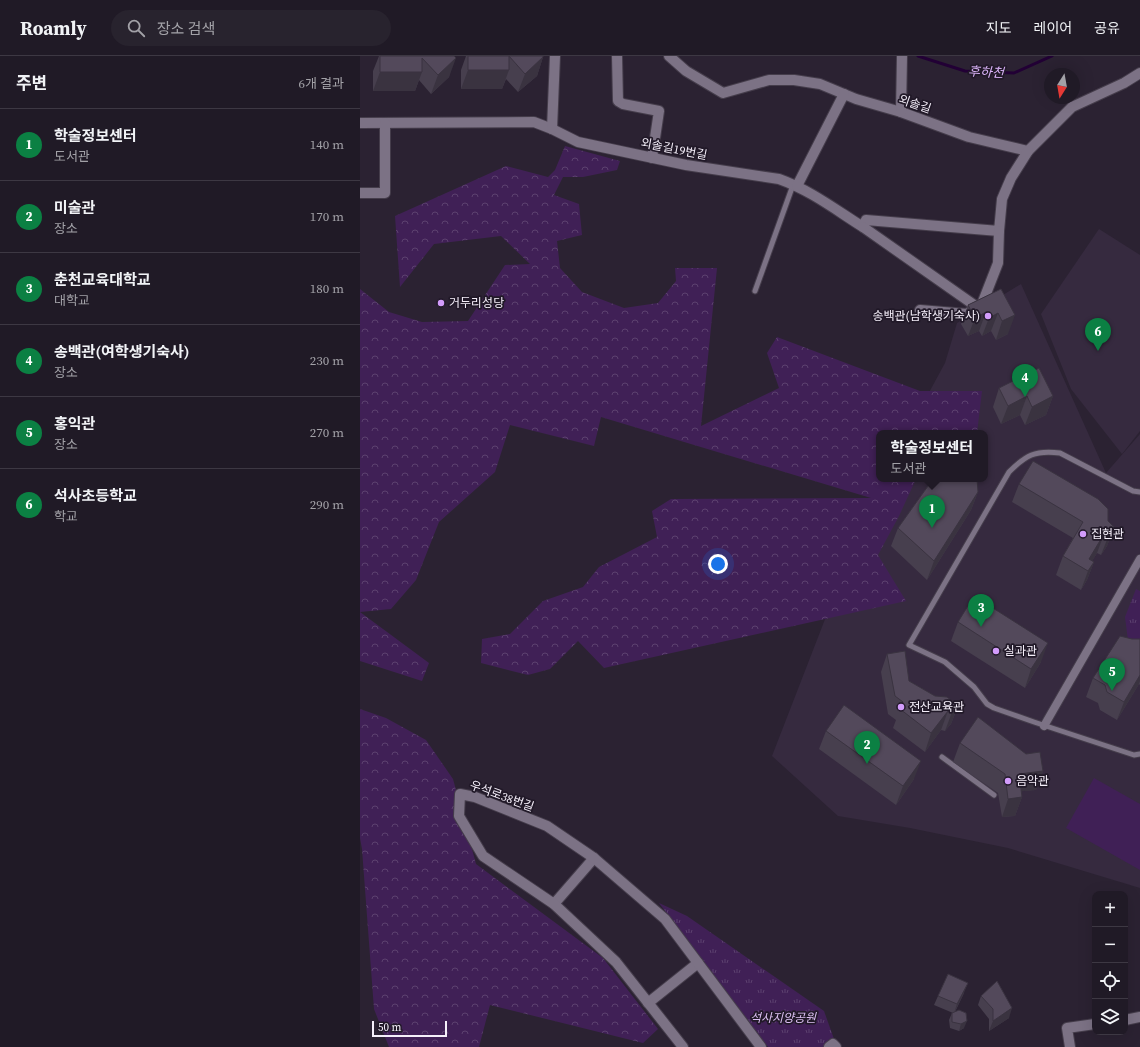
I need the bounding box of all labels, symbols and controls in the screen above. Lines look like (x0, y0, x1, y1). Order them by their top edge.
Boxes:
search box (111, 10, 391, 46)
text: Roamly (20, 15, 87, 41)
icon: search (125, 17, 147, 39)
text: 장소 검색 (157, 18, 215, 39)
text: 지도 (986, 18, 1012, 38)
text: 레이어 (1034, 18, 1072, 38)
text: 공유 (1094, 18, 1120, 38)
water label: 후하천 (968, 63, 1005, 81)
north arrow (1044, 68, 1080, 104)
text: 주변 (16, 71, 47, 95)
text: 6개 결과 (299, 75, 344, 92)
street label: 외솔길 (897, 91, 933, 117)
text: 학술정보센터 (54, 125, 137, 146)
street label: 외솔길19번길 (639, 135, 709, 163)
text: 1 (25, 136, 33, 153)
text: 140 m (310, 136, 344, 153)
text: 도서관 (54, 148, 90, 165)
text: 미술관 (54, 197, 95, 218)
text: 2 (25, 208, 33, 225)
text: 170 m (310, 208, 344, 225)
text: 장소 (54, 220, 78, 237)
text: 춘천교육대학교 (54, 269, 151, 290)
text: 3 (25, 280, 33, 297)
text: 180 m (310, 280, 344, 297)
text: 대학교 (54, 292, 90, 309)
place label: 거두리성당 (449, 295, 504, 311)
marker: 거두리성당 (436, 298, 446, 308)
place label: 송백관(남학생기숙사) (873, 308, 980, 324)
marker: 송백관(남학생기숙사) (983, 311, 993, 321)
pin: 6 (1085, 318, 1111, 351)
text: 송백관(여학생기숙사) (54, 341, 190, 362)
text: 4 (25, 352, 33, 369)
text: 230 m (310, 352, 344, 369)
text: 장소 (54, 364, 78, 381)
pin: 4 (1012, 364, 1038, 397)
text: 홍익관 (54, 413, 95, 434)
text: 5 (25, 424, 33, 441)
text: 270 m (310, 424, 344, 441)
popup (876, 430, 988, 482)
text: 장소 (54, 436, 78, 453)
text: 학술정보센터 (891, 437, 973, 458)
text: 도서관 (891, 460, 926, 477)
text: 석사초등학교 (54, 485, 137, 506)
pin: 1 (919, 495, 945, 528)
text: 6 (25, 496, 33, 513)
text: 290 m (310, 496, 344, 513)
text: 학교 (54, 508, 78, 525)
place label: 집현관 (1091, 526, 1124, 542)
marker: 집현관 (1078, 529, 1088, 539)
your location (708, 554, 728, 574)
pin: 3 (968, 594, 994, 627)
place label: 실과관 (1004, 643, 1037, 659)
marker: 실과관 (991, 646, 1001, 656)
pin: 5 (1099, 658, 1125, 691)
place label: 전산교육관 (909, 699, 964, 715)
marker: 전산교육관 (896, 702, 906, 712)
pin: 2 (854, 731, 880, 764)
place label: 음악관 (1016, 773, 1049, 789)
marker: 음악관 (1003, 776, 1013, 786)
street label: 우석로38번길 (468, 777, 536, 815)
map controls (1092, 891, 1128, 1035)
button: + (1092, 891, 1128, 927)
button: − (1092, 927, 1128, 963)
button: locate (1092, 963, 1128, 999)
button: layers (1092, 999, 1128, 1035)
park label: 석사지양공원 (750, 1010, 817, 1026)
scale bar (372, 1019, 447, 1038)
text: 50 m (378, 1020, 401, 1035)

